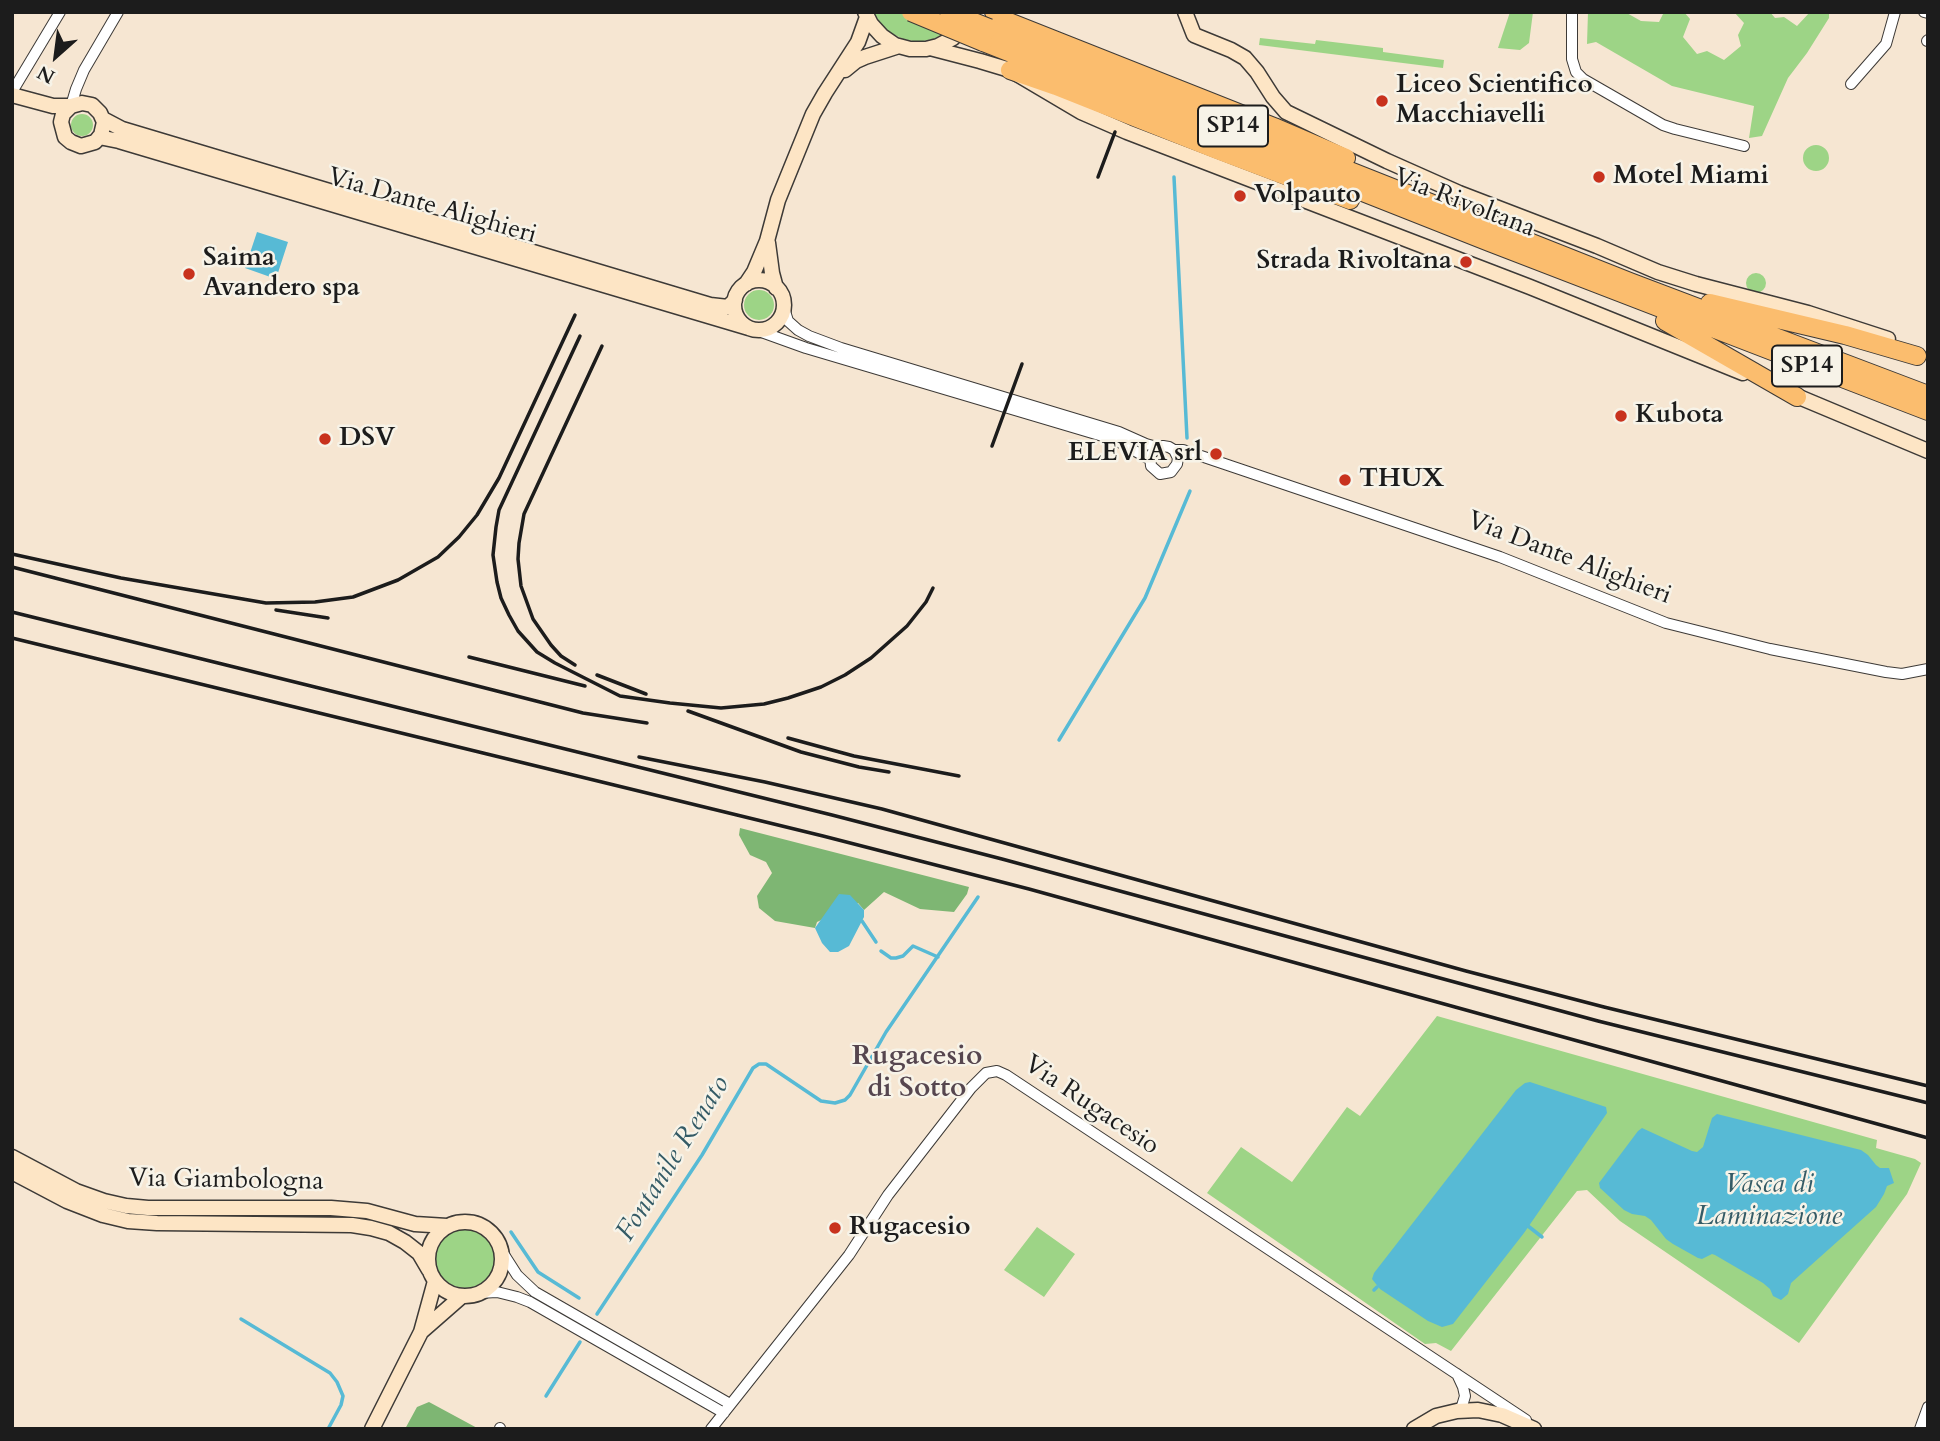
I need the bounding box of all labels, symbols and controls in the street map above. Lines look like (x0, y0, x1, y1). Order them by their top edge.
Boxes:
north arrow (21, 21, 91, 91)
text: N (33, 59, 60, 90)
place label: Liceo Scientifico Macchiavelli (1396, 70, 1593, 132)
marker: Liceo Scientifico Macchiavelli (1374, 93, 1390, 109)
road number: SP14 (1198, 106, 1268, 146)
place label: Motel Miami (1613, 161, 1769, 193)
street label: Via Dante Alighieri (324, 162, 540, 252)
street label: Via Rivoltana (1389, 163, 1539, 245)
marker: Motel Miami (1591, 169, 1607, 185)
place label: Volpauto (1254, 180, 1361, 212)
marker: Volpauto (1232, 188, 1248, 204)
place label: Saima Avandero spa (203, 243, 360, 304)
place label: Strada Rivoltana (1257, 246, 1452, 278)
marker: Strada Rivoltana (1458, 254, 1474, 270)
marker: Saima Avandero spa (181, 266, 197, 282)
road number: SP14 (1772, 346, 1842, 386)
place label: Kubota (1635, 400, 1723, 432)
marker: Kubota (1613, 408, 1629, 424)
place label: DSV (339, 423, 395, 455)
marker: DSV (317, 431, 333, 447)
place label: ELEVIA srl (1068, 438, 1202, 470)
marker: ELEVIA srl (1208, 446, 1224, 462)
place label: THUX (1359, 464, 1444, 496)
marker: THUX (1337, 472, 1353, 488)
street label: Via Dante Alighieri (1463, 506, 1675, 612)
district label: Rugacesio di Sotto (852, 1041, 982, 1107)
street label: Via Rugacesio (1017, 1049, 1165, 1163)
water label: Fontanile Renato (610, 1070, 738, 1248)
street label: Via Giambologna (128, 1164, 324, 1198)
water label: Vasca di Laminazione (1696, 1169, 1842, 1235)
place label: Rugacesio (849, 1212, 970, 1244)
marker: Rugacesio (827, 1220, 843, 1236)

